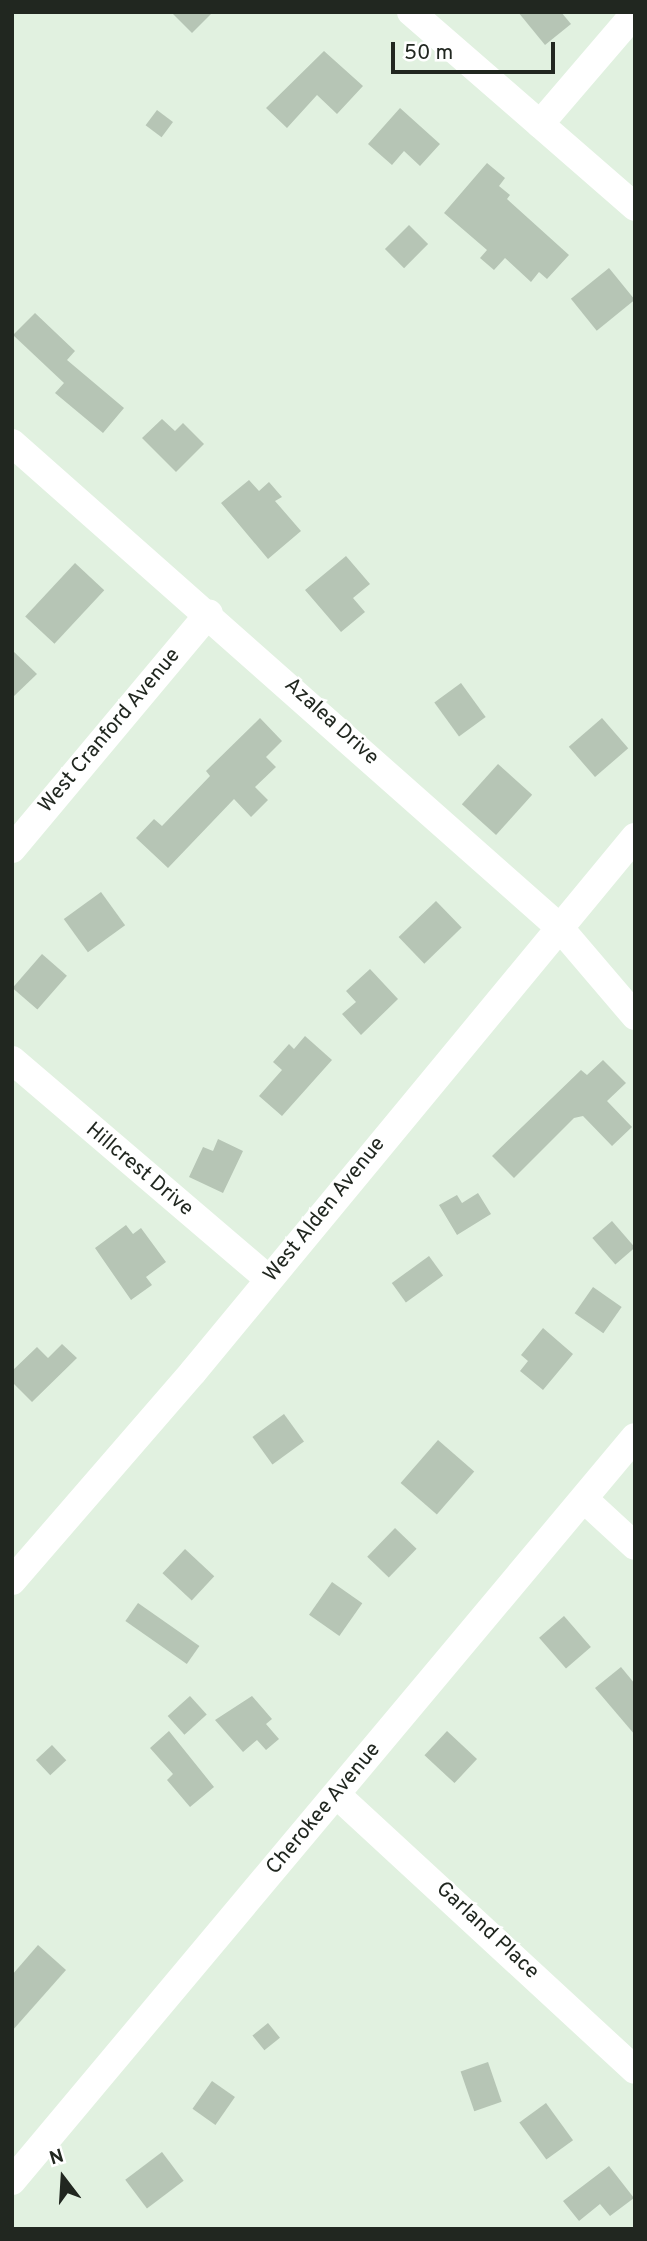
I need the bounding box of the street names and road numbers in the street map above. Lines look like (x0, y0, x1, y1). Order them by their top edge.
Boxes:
street label: West Cranford Avenue (34, 643, 186, 819)
street label: Azalea Drive (279, 673, 383, 771)
street label: Hillcrest Drive (80, 1118, 198, 1222)
street label: West Alden Avenue (258, 1132, 392, 1288)
street label: Cherokee Avenue (261, 1738, 387, 1880)
street label: Garland Place (430, 1877, 544, 1985)

